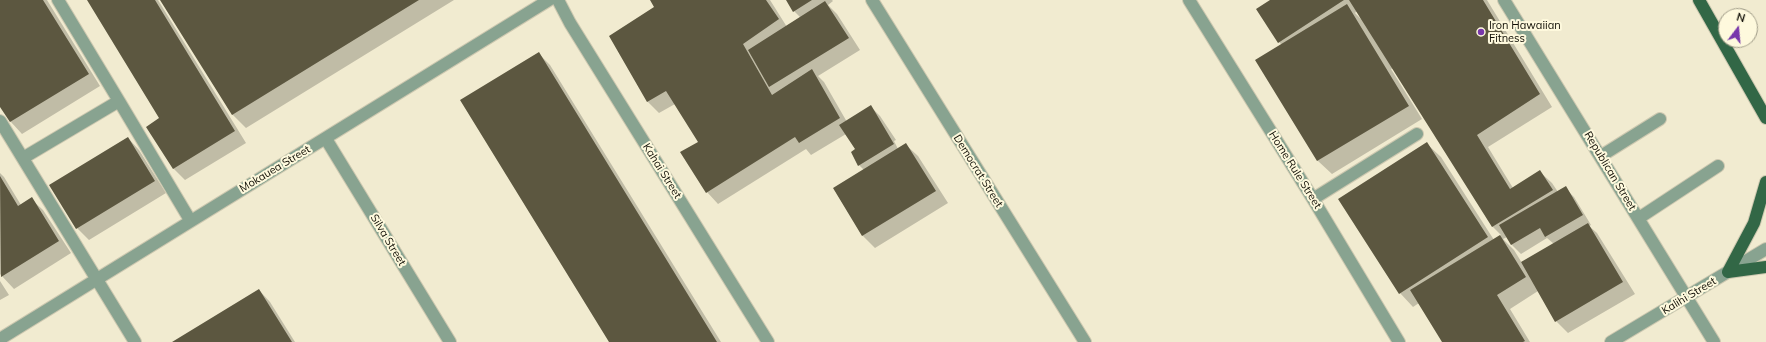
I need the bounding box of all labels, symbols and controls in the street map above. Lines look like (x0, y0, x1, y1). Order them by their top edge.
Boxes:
north arrow (1718, 8, 1758, 48)
text: N (1735, 10, 1747, 25)
place label: Iron Hawaiian Fitness (1489, 19, 1561, 45)
marker: Iron Hawaiian Fitness (1476, 27, 1486, 37)
street label: Home Rule Street (1266, 129, 1324, 211)
street label: Republican Street (1581, 129, 1639, 213)
street label: Democrat Street (950, 132, 1006, 210)
street label: Kahai Street (640, 141, 684, 201)
street label: Mokauea Street (237, 143, 313, 195)
street label: Silva Street (367, 212, 409, 268)
street label: Kalihi Street (1659, 275, 1719, 317)

